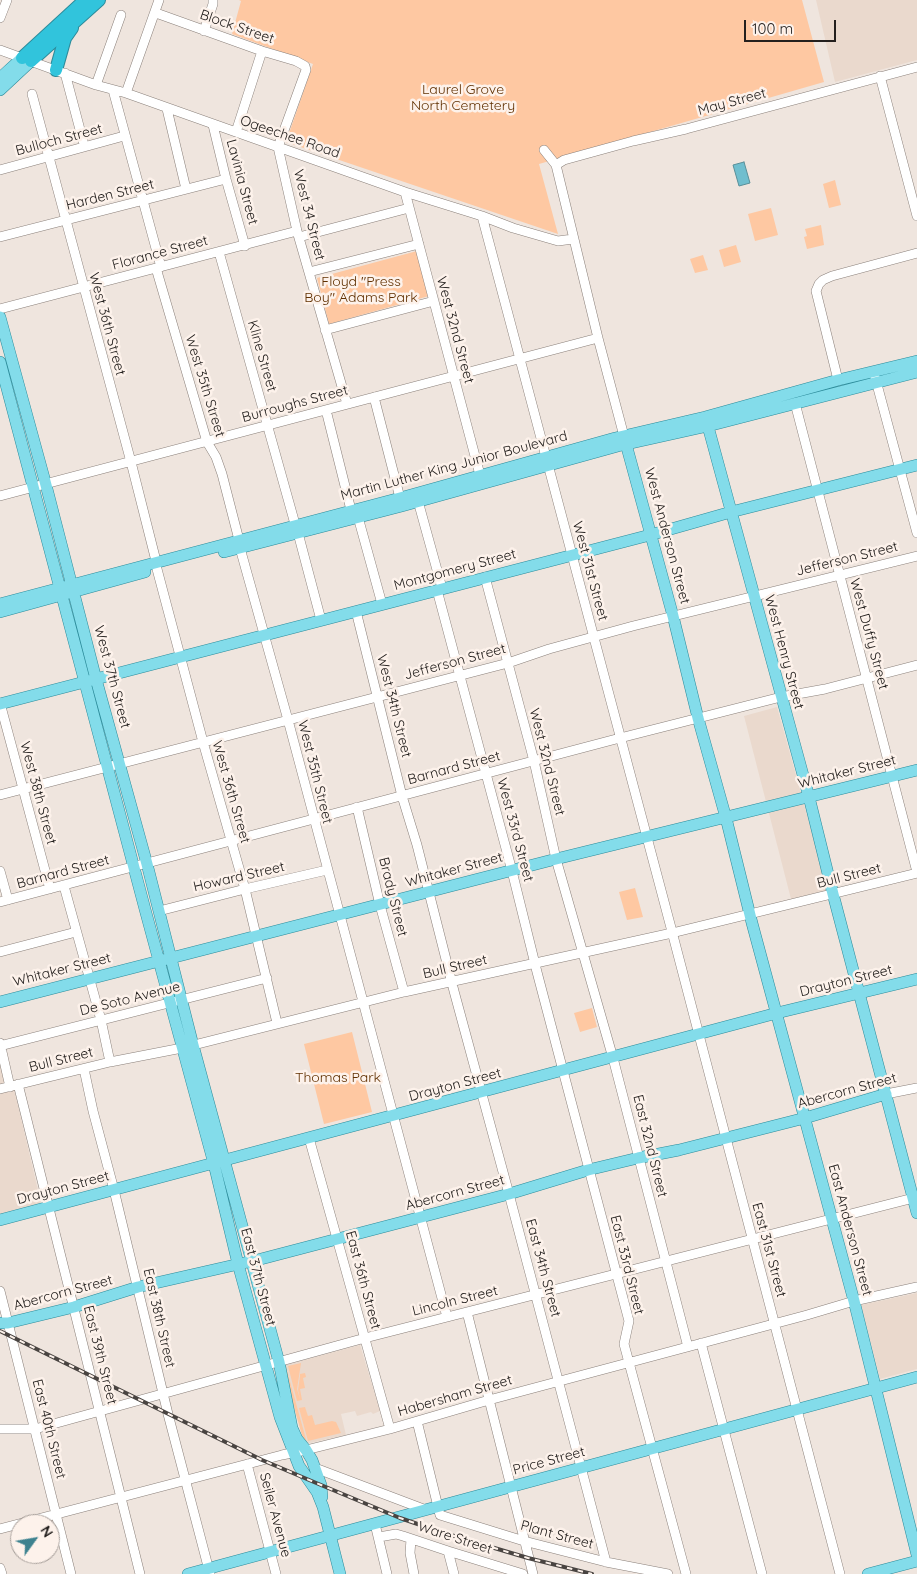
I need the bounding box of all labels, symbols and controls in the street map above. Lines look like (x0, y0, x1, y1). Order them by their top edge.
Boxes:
street label: Block Street (198, 6, 276, 48)
scale bar (747, 10, 840, 42)
text: 100 m (752, 19, 793, 38)
park label: Laurel Grove North Cemetery (411, 82, 515, 114)
street label: May Street (696, 85, 768, 119)
street label: Ogeechee Road (238, 112, 342, 162)
street label: Bulloch Street (14, 120, 104, 160)
street label: Lavinia Street (223, 137, 261, 227)
street label: West 34 Street (290, 168, 328, 262)
street label: Harden Street (64, 176, 156, 214)
street label: Florance Street (110, 232, 210, 274)
street label: West 36th Street (85, 271, 129, 377)
park label: Floyd "Press Boy" Adams Park (304, 274, 418, 306)
street label: West 32nd Street (433, 275, 477, 385)
street label: Kline Street (244, 318, 280, 394)
street label: West 35th Street (181, 333, 229, 439)
street label: Burroughs Street (240, 382, 350, 426)
street label: Martin Luther King Junior Boulevard (339, 428, 569, 504)
street label: West Anderson Street (641, 466, 693, 606)
street label: West 31st Street (569, 519, 611, 623)
street label: Jefferson Street (794, 538, 900, 580)
street label: Montgomery Street (392, 546, 518, 594)
street label: West Duffy Street (846, 577, 892, 691)
street label: West Henry Street (761, 593, 807, 711)
street label: West 37th Street (90, 624, 134, 730)
street label: Jefferson Street (402, 640, 508, 684)
street label: West 34th Street (373, 653, 415, 759)
street label: West 32nd Street (526, 707, 568, 817)
street label: West 35th Street (294, 718, 336, 826)
street label: West 36th Street (208, 739, 254, 845)
street label: West 38th Street (16, 740, 60, 846)
street label: Barnard Street (406, 748, 502, 788)
street label: Whitaker Street (796, 752, 898, 792)
street label: West 33rd Street (493, 776, 537, 884)
street label: Whitaker Street (403, 849, 505, 891)
street label: Barnard Street (15, 852, 111, 892)
street label: Brady Street (375, 856, 411, 938)
street label: Howard Street (192, 858, 286, 896)
street label: Bull Street (815, 860, 883, 892)
street label: Whitaker Street (11, 950, 113, 990)
street label: Bull Street (421, 951, 489, 983)
street label: Drayton Street (798, 961, 894, 1001)
street label: De Soto Avenue (78, 978, 182, 1020)
street label: Bull Street (27, 1044, 95, 1076)
street label: Drayton Street (407, 1065, 503, 1105)
park label: Thomas Park (295, 1070, 381, 1086)
street label: Abercorn Street (796, 1070, 898, 1112)
street label: East 32nd Street (629, 1093, 671, 1199)
street label: East Anderson Street (824, 1162, 876, 1298)
street label: Drayton Street (15, 1168, 111, 1208)
street label: Abercorn Street (404, 1172, 506, 1214)
street label: East 31st Street (748, 1201, 790, 1299)
street label: East 33rd Street (607, 1214, 647, 1316)
street label: East 34th Street (522, 1217, 564, 1319)
street label: East 37th Street (237, 1226, 279, 1328)
street label: East 36th Street (342, 1229, 384, 1331)
street label: East 38th Street (139, 1267, 179, 1369)
street label: Abercorn Street (12, 1272, 114, 1314)
street label: Lincoln Street (410, 1282, 500, 1320)
street label: East 39th Street (80, 1304, 120, 1406)
street label: Habersham Street (396, 1372, 514, 1420)
street label: East 40th Street (29, 1377, 69, 1481)
street label: Price Street (511, 1443, 587, 1479)
street label: Seiler Avenue (256, 1471, 294, 1559)
north arrow (10, 1514, 60, 1564)
street label: Plant Street (519, 1517, 595, 1553)
street label: Ware Street (416, 1518, 494, 1558)
text: N (37, 1522, 57, 1541)

